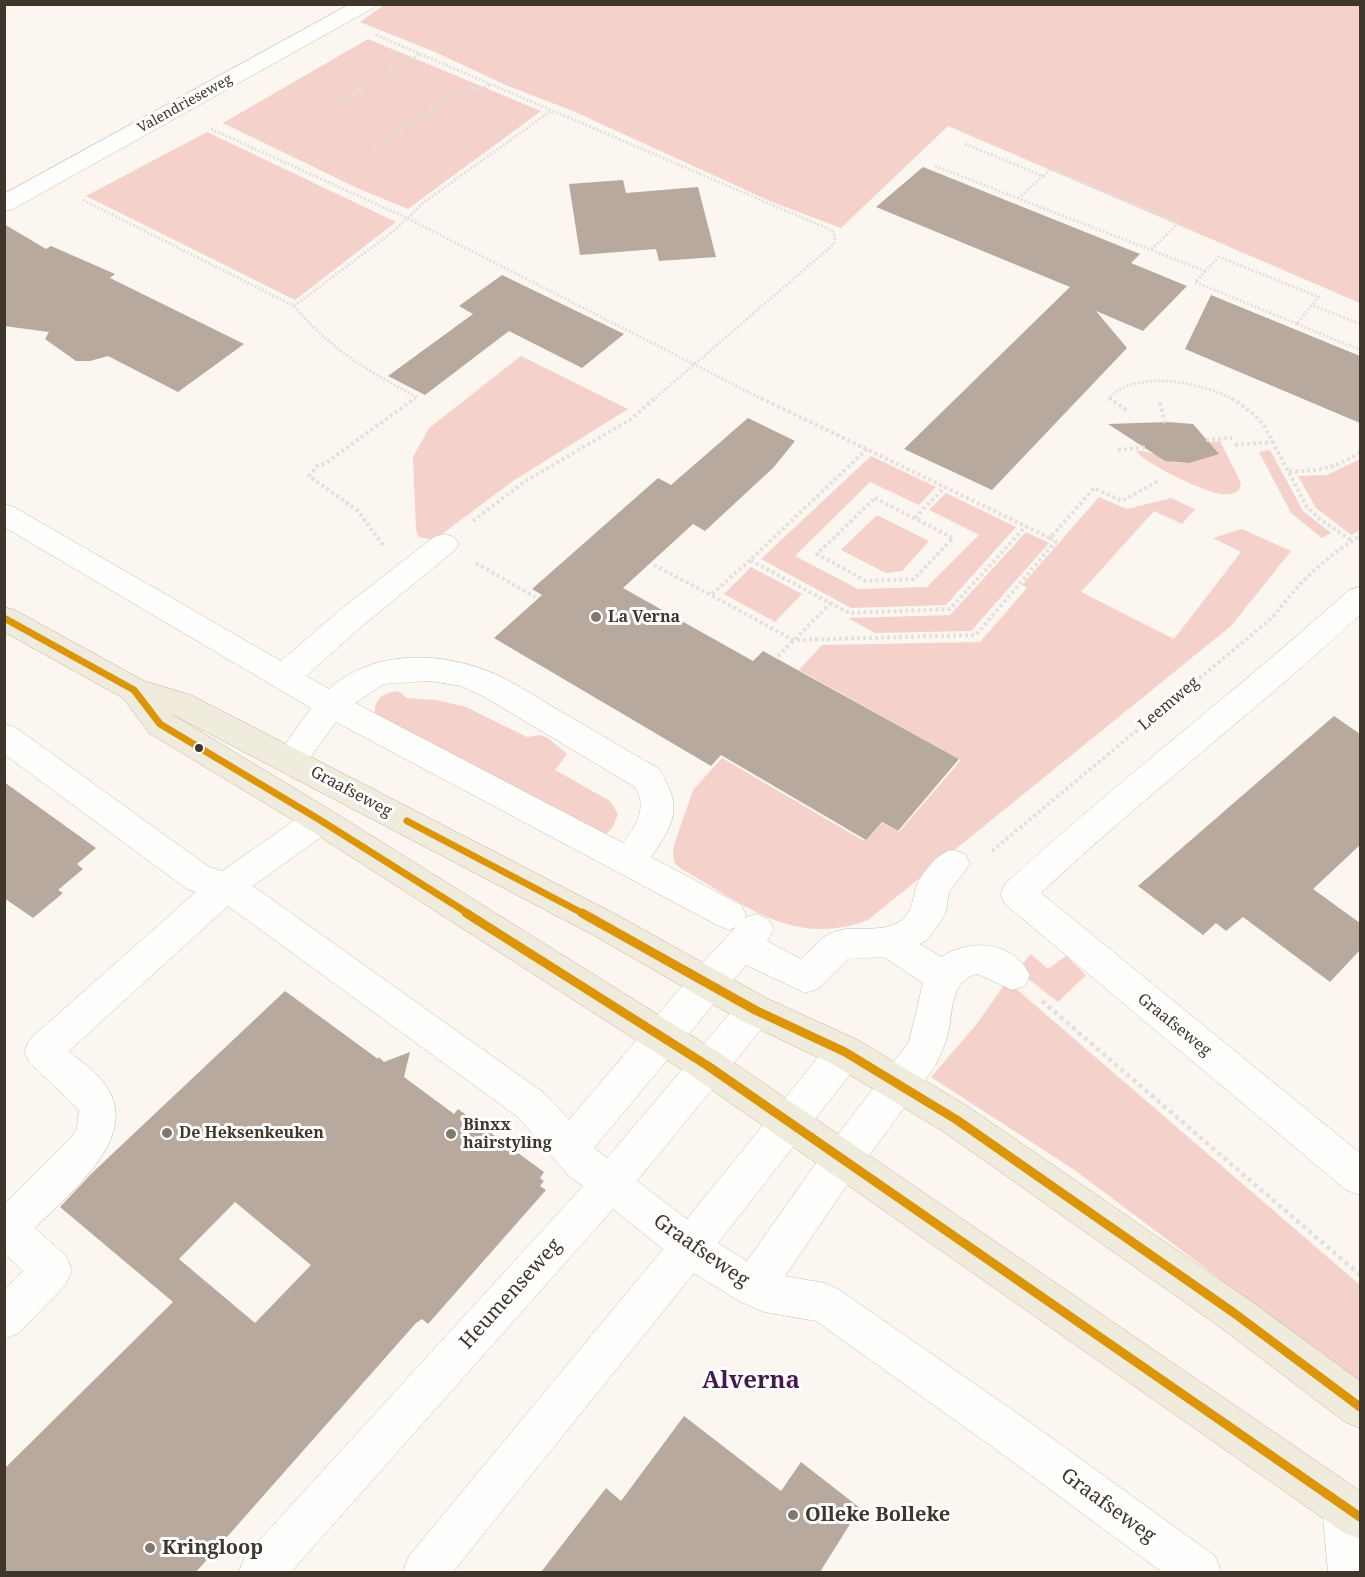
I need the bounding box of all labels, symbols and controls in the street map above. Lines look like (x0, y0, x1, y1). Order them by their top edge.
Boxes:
street label: Valendrieseweg (135, 71, 235, 137)
place label: La Verna (608, 607, 680, 627)
marker: La Verna (589, 610, 603, 624)
street label: Leemweg (1135, 673, 1203, 735)
unlabelled marker (193, 742, 205, 754)
street label: Graafseweg (307, 763, 395, 821)
street label: Graafseweg (1133, 989, 1215, 1061)
place label: Binxx hairstyling (463, 1115, 552, 1153)
place label: De Heksenkeuken (179, 1123, 324, 1143)
marker: De Heksenkeuken (160, 1126, 174, 1140)
marker: Binxx hairstyling (444, 1127, 458, 1141)
street label: Graafseweg (648, 1209, 754, 1293)
street label: Heumenseweg (455, 1234, 567, 1354)
district label: Alverna (702, 1367, 800, 1395)
street label: Graafseweg (1056, 1463, 1160, 1549)
place label: Olleke Bolleke (805, 1503, 950, 1527)
marker: Olleke Bolleke (786, 1508, 800, 1522)
place label: Kringloop (162, 1536, 263, 1560)
marker: Kringloop (143, 1541, 157, 1555)

